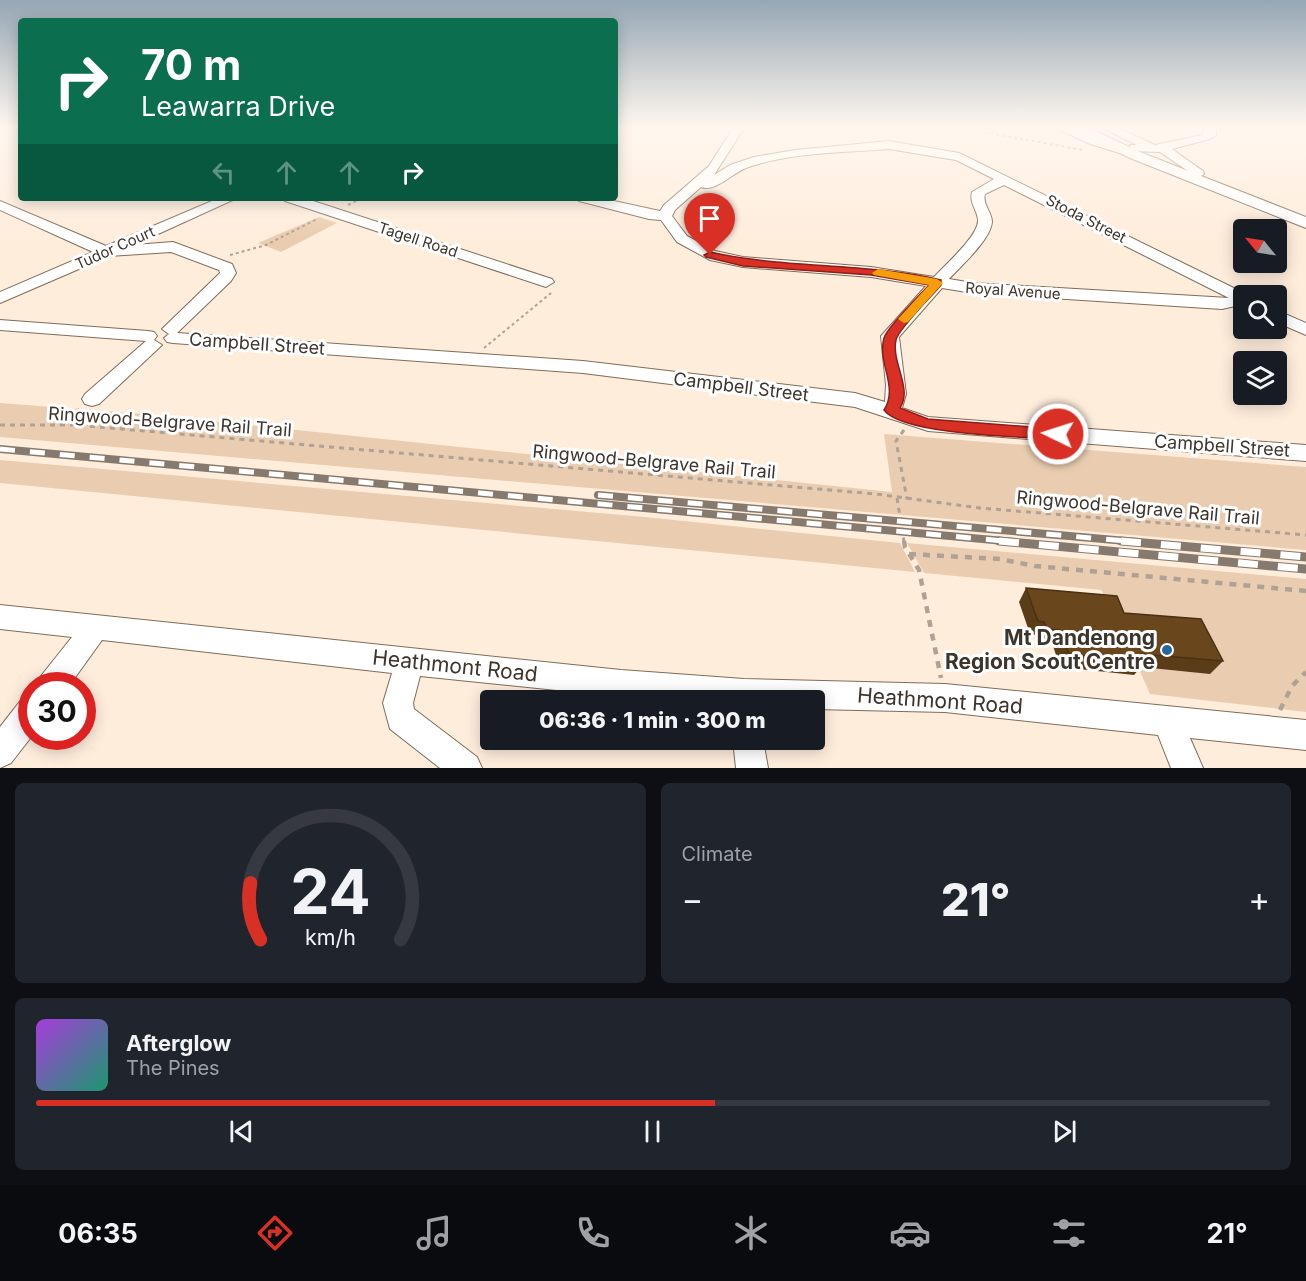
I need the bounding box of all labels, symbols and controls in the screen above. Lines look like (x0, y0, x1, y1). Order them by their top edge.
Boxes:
text: 70 m (141, 39, 241, 90)
icon: right (42, 42, 120, 120)
text: Leawarra Drive (141, 90, 335, 123)
icon: left (207, 156, 240, 189)
icon: ahead (270, 156, 303, 189)
icon: ahead (333, 156, 366, 189)
icon: right (396, 156, 429, 189)
street label: Stoda Street (1043, 190, 1130, 247)
pin (684, 193, 735, 255)
icon: arrive (693, 202, 726, 235)
street label: Tagell Road (376, 218, 460, 261)
north arrow (1233, 219, 1287, 273)
map controls (1233, 219, 1287, 405)
street label: Tudor Court (72, 222, 158, 274)
street label: Royal Avenue (965, 278, 1061, 303)
button: search (1233, 285, 1287, 339)
street label: Campbell Street (188, 328, 326, 359)
button: layers (1233, 351, 1287, 405)
street label: Campbell Street (672, 368, 810, 405)
position arrow (1026, 402, 1090, 466)
street label: Ringwood-Belgrave Rail Trail (48, 403, 293, 440)
street label: Campbell Street (1153, 430, 1291, 461)
street label: Ringwood-Belgrave Rail Trail (532, 440, 777, 483)
street label: Ringwood-Belgrave Rail Trail (1016, 486, 1261, 529)
place label: Mt Dandenong Region Scout Centre (945, 625, 1155, 674)
marker: Mt Dandenong Region Scout Centre (1160, 643, 1174, 657)
street label: Heathmont Road (371, 644, 539, 687)
speed limit sign: 30 (18, 672, 96, 750)
street label: Heathmont Road (856, 682, 1024, 719)
text: 06:36 · 1 min · 300 m (539, 707, 766, 733)
text: Climate (682, 842, 753, 866)
text: 24 (290, 854, 371, 929)
text: 21° (941, 872, 1010, 927)
text: − (682, 879, 703, 919)
text: + (1248, 879, 1270, 919)
text: km/h (305, 924, 356, 950)
text: Afterglow (126, 1030, 231, 1056)
text: The Pines (126, 1056, 220, 1080)
icon: previous (225, 1115, 258, 1148)
icon: pause (636, 1115, 669, 1148)
icon: next (1048, 1115, 1081, 1148)
icon: directions (254, 1212, 296, 1254)
icon: music (413, 1212, 455, 1254)
icon: phone (572, 1212, 614, 1254)
icon: climate (730, 1212, 772, 1254)
icon: car (889, 1212, 931, 1254)
icon: filters (1048, 1212, 1090, 1254)
text: 06:35 (58, 1217, 138, 1250)
text: 21° (1206, 1217, 1248, 1250)

